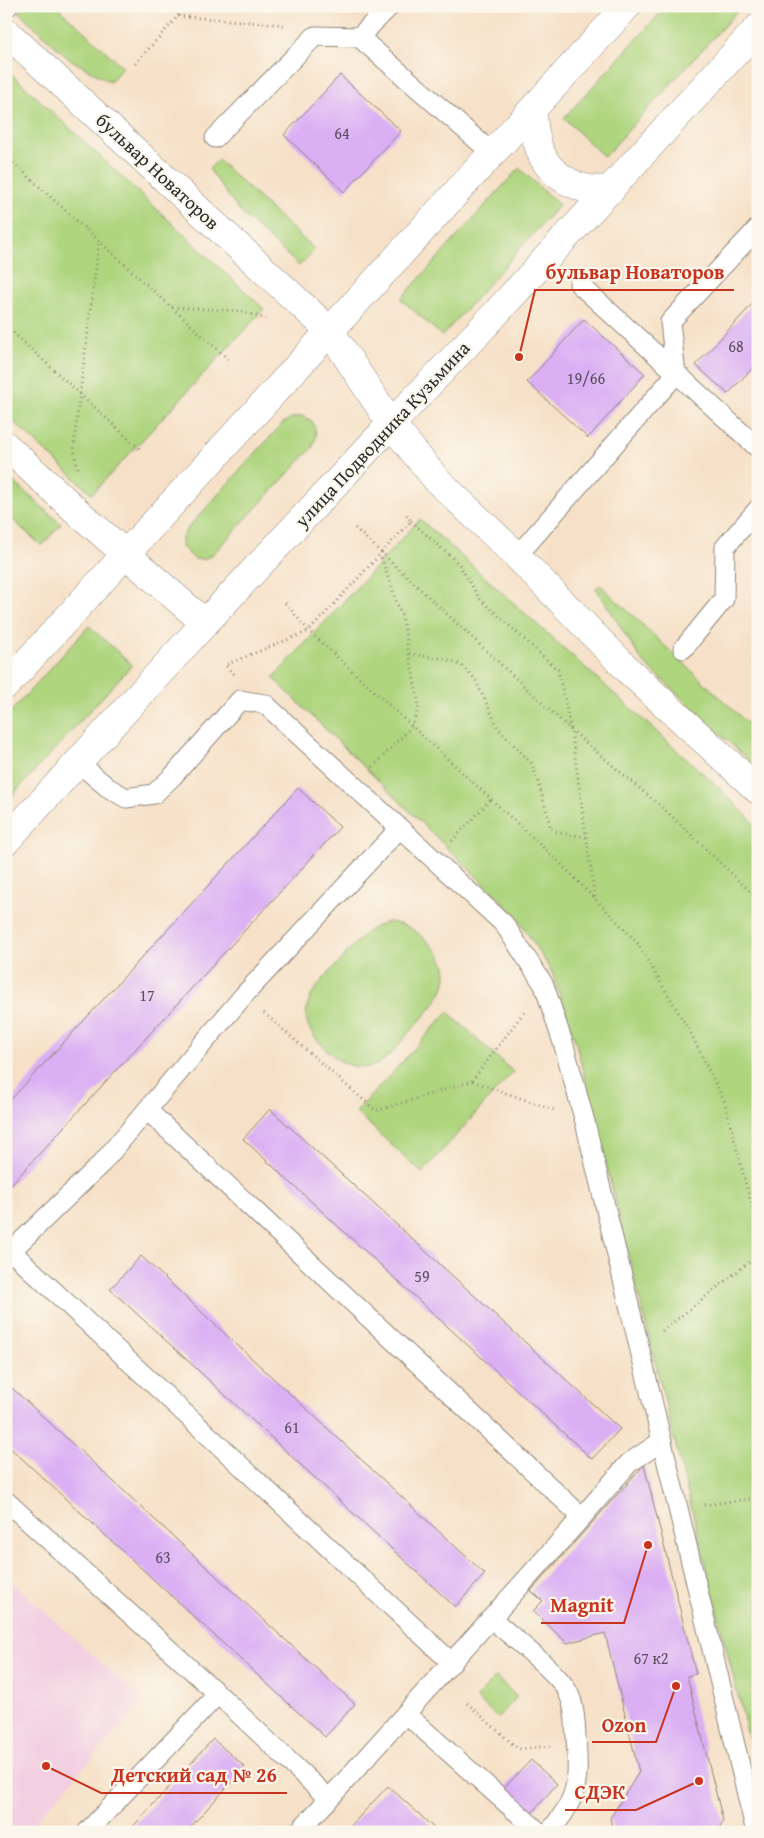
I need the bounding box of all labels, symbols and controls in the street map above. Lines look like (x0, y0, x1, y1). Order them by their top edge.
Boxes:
street label: бульвар Новаторов (90, 106, 226, 236)
house number: 64 (334, 121, 350, 145)
callout: бульвар Новаторов (535, 255, 734, 290)
text: бульвар Новаторов (545, 257, 725, 286)
street label: улица Подводника Кузьмина (287, 334, 476, 534)
house number: 68 (728, 334, 744, 358)
house number: 19/66 (567, 366, 605, 390)
house number: 17 (139, 983, 155, 1007)
house number: 59 (414, 1264, 430, 1288)
house number: 61 (284, 1415, 300, 1439)
house number: 63 (155, 1545, 171, 1569)
callout: Magnit (541, 1588, 624, 1623)
text: Magnit (550, 1590, 614, 1619)
house number: 67 к2 (633, 1646, 669, 1670)
callout: Ozon (592, 1707, 656, 1742)
text: Ozon (602, 1710, 646, 1739)
callout: Детский сад № 26 (101, 1758, 287, 1793)
text: Детский сад № 26 (110, 1760, 277, 1789)
callout: СДЭК (565, 1775, 636, 1810)
text: СДЭК (575, 1777, 626, 1806)

